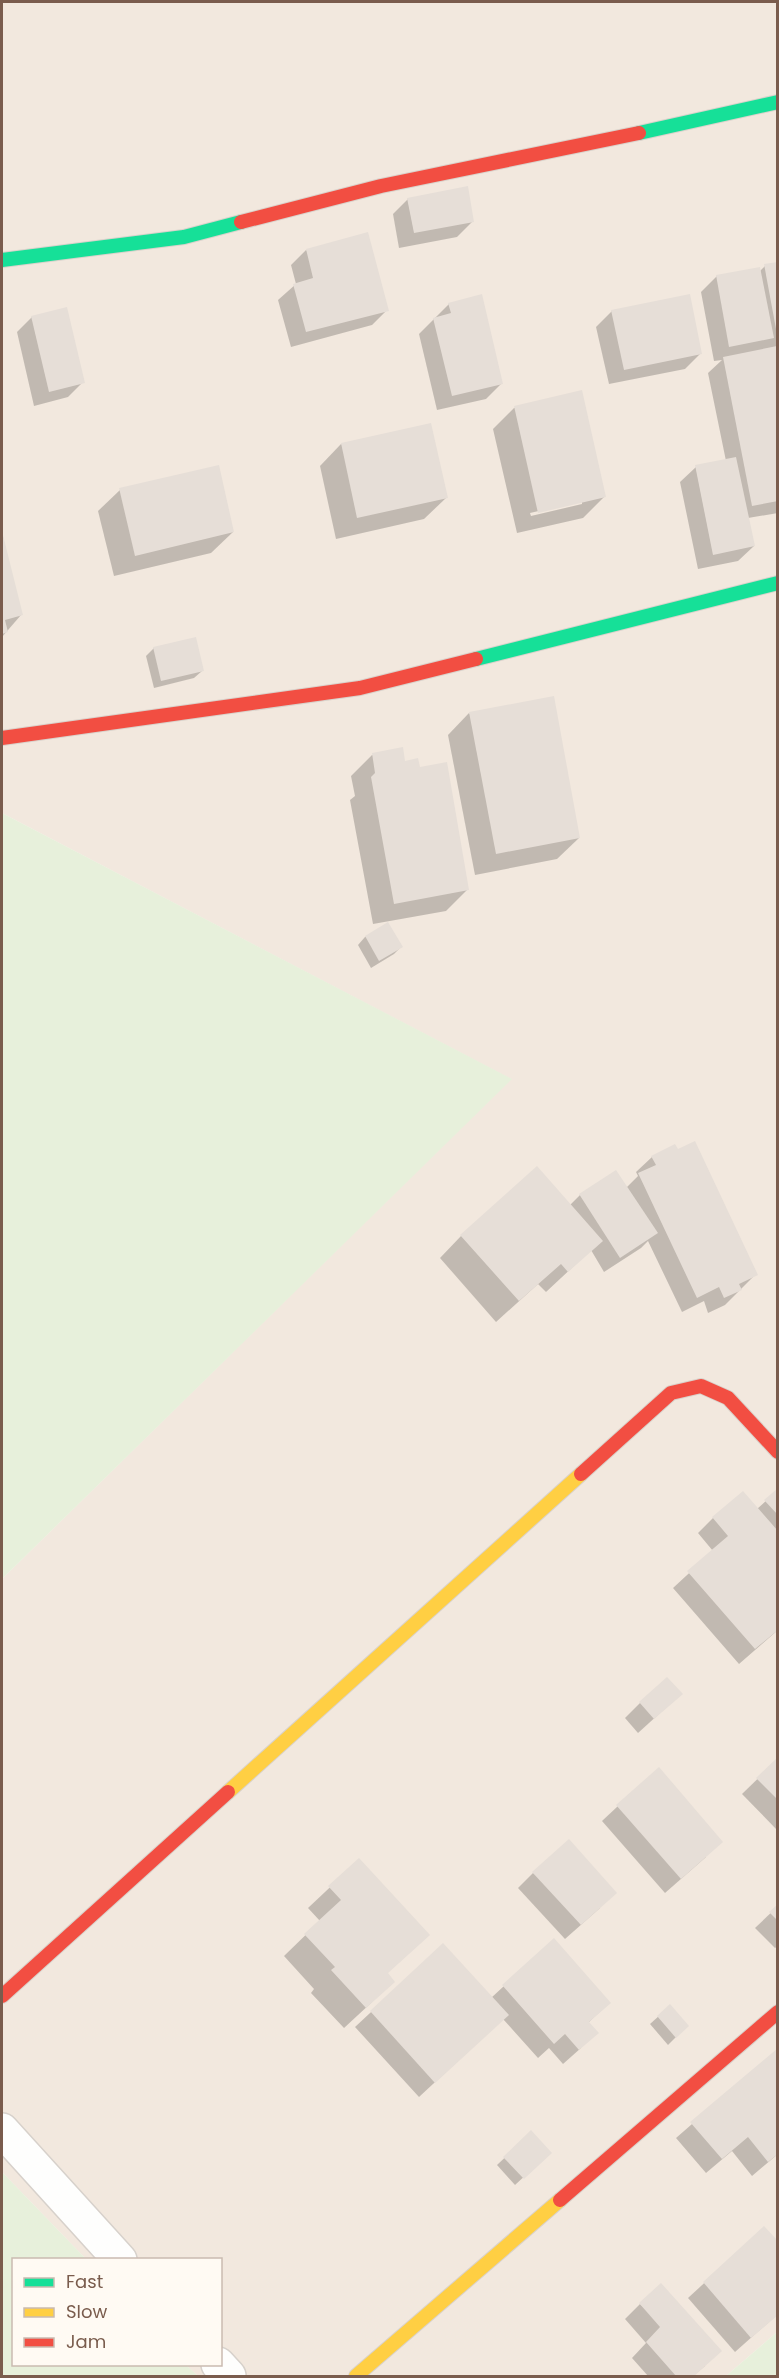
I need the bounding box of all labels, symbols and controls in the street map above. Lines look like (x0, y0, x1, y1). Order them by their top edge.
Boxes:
legend (12, 2258, 222, 2366)
text: Fast (66, 2269, 103, 2294)
text: Slow (66, 2299, 108, 2324)
text: Jam (66, 2329, 106, 2354)

